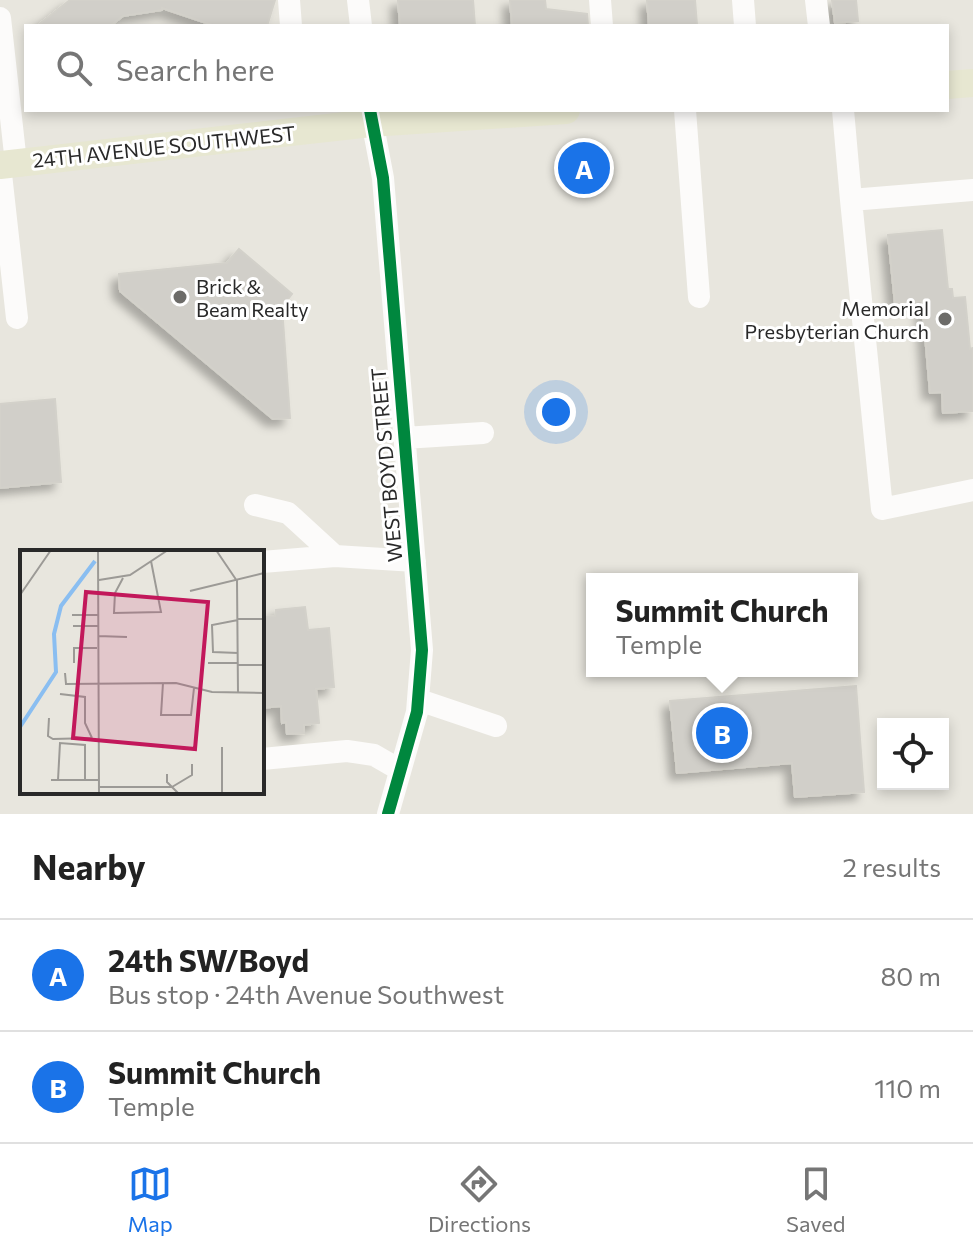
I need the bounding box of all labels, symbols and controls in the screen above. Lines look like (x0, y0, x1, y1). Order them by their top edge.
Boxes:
search box (24, 24, 949, 112)
icon: search (52, 46, 96, 90)
text: Search here (116, 50, 275, 87)
street label: 24TH AVENUE SOUTHWEST (31, 120, 297, 172)
pin: A (558, 138, 610, 198)
place label: Brick & Beam Realty (196, 274, 309, 321)
marker: Brick & Beam Realty (171, 288, 189, 306)
place label: Memorial Presbyterian Church (744, 296, 929, 343)
marker: Memorial Presbyterian Church (936, 310, 954, 328)
street label: WEST BOYD STREET (366, 367, 406, 563)
your location (536, 392, 576, 432)
inset map (20, 550, 264, 794)
popup (586, 573, 858, 677)
text: Summit Church (615, 591, 829, 628)
text: Temple (615, 628, 702, 659)
pin: B (696, 703, 748, 763)
map controls (877, 718, 949, 790)
button: locate (877, 718, 949, 790)
text: Nearby (32, 845, 146, 887)
text: 2 results (843, 851, 941, 882)
text: 24th SW/Boyd (108, 941, 309, 978)
text: A (49, 960, 67, 991)
text: 80 m (881, 960, 941, 991)
text: Bus stop · 24th Avenue Southwest (108, 978, 504, 1009)
text: Summit Church (108, 1053, 321, 1090)
text: B (49, 1072, 67, 1103)
text: 110 m (874, 1072, 941, 1103)
text: Temple (108, 1090, 195, 1121)
tab: Map (128, 1162, 173, 1237)
tab: Directions (428, 1162, 531, 1237)
tab: Saved (786, 1162, 845, 1237)

